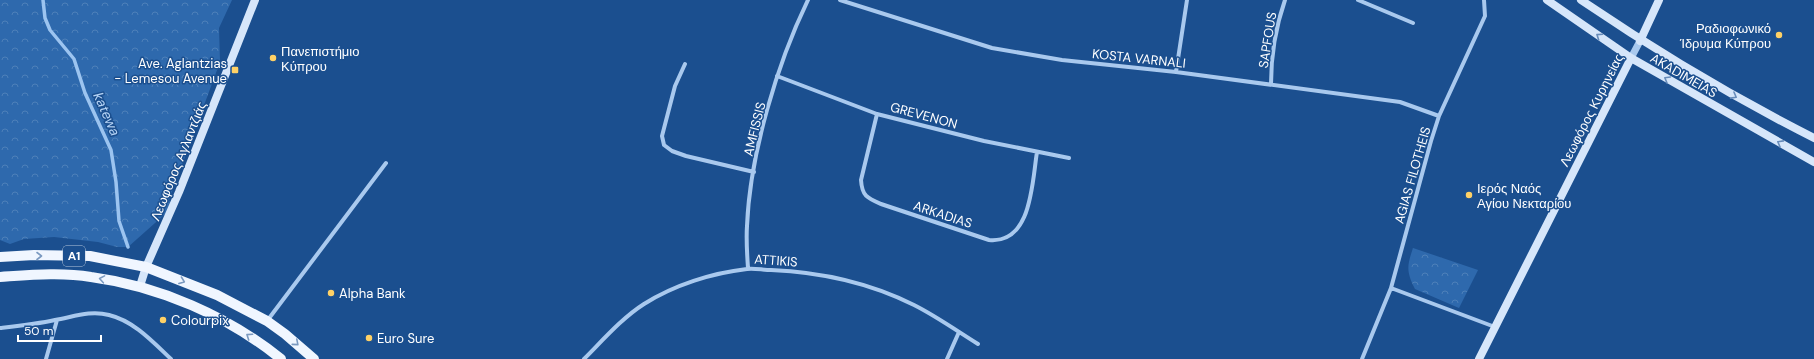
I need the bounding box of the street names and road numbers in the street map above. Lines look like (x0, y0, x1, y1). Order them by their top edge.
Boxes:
street label: SAPFOUS (1255, 11, 1280, 69)
street label: KOSTA VARNALI (1091, 45, 1187, 72)
street label: AKADIMEIAS (1647, 49, 1720, 101)
street label: Λεωφόρος Κυρηνείας (1556, 51, 1627, 169)
street label: GREVENON (888, 98, 959, 133)
street label: Λεωφόρος Αγλαντζιάς (147, 99, 210, 223)
street label: AMFISSIS (740, 100, 769, 158)
street label: AGIAS FILOTHEIS (1390, 125, 1434, 226)
street label: ARKADIAS (911, 197, 974, 232)
road number: A1 (63, 246, 85, 266)
street label: ATTIKIS (754, 251, 798, 270)

